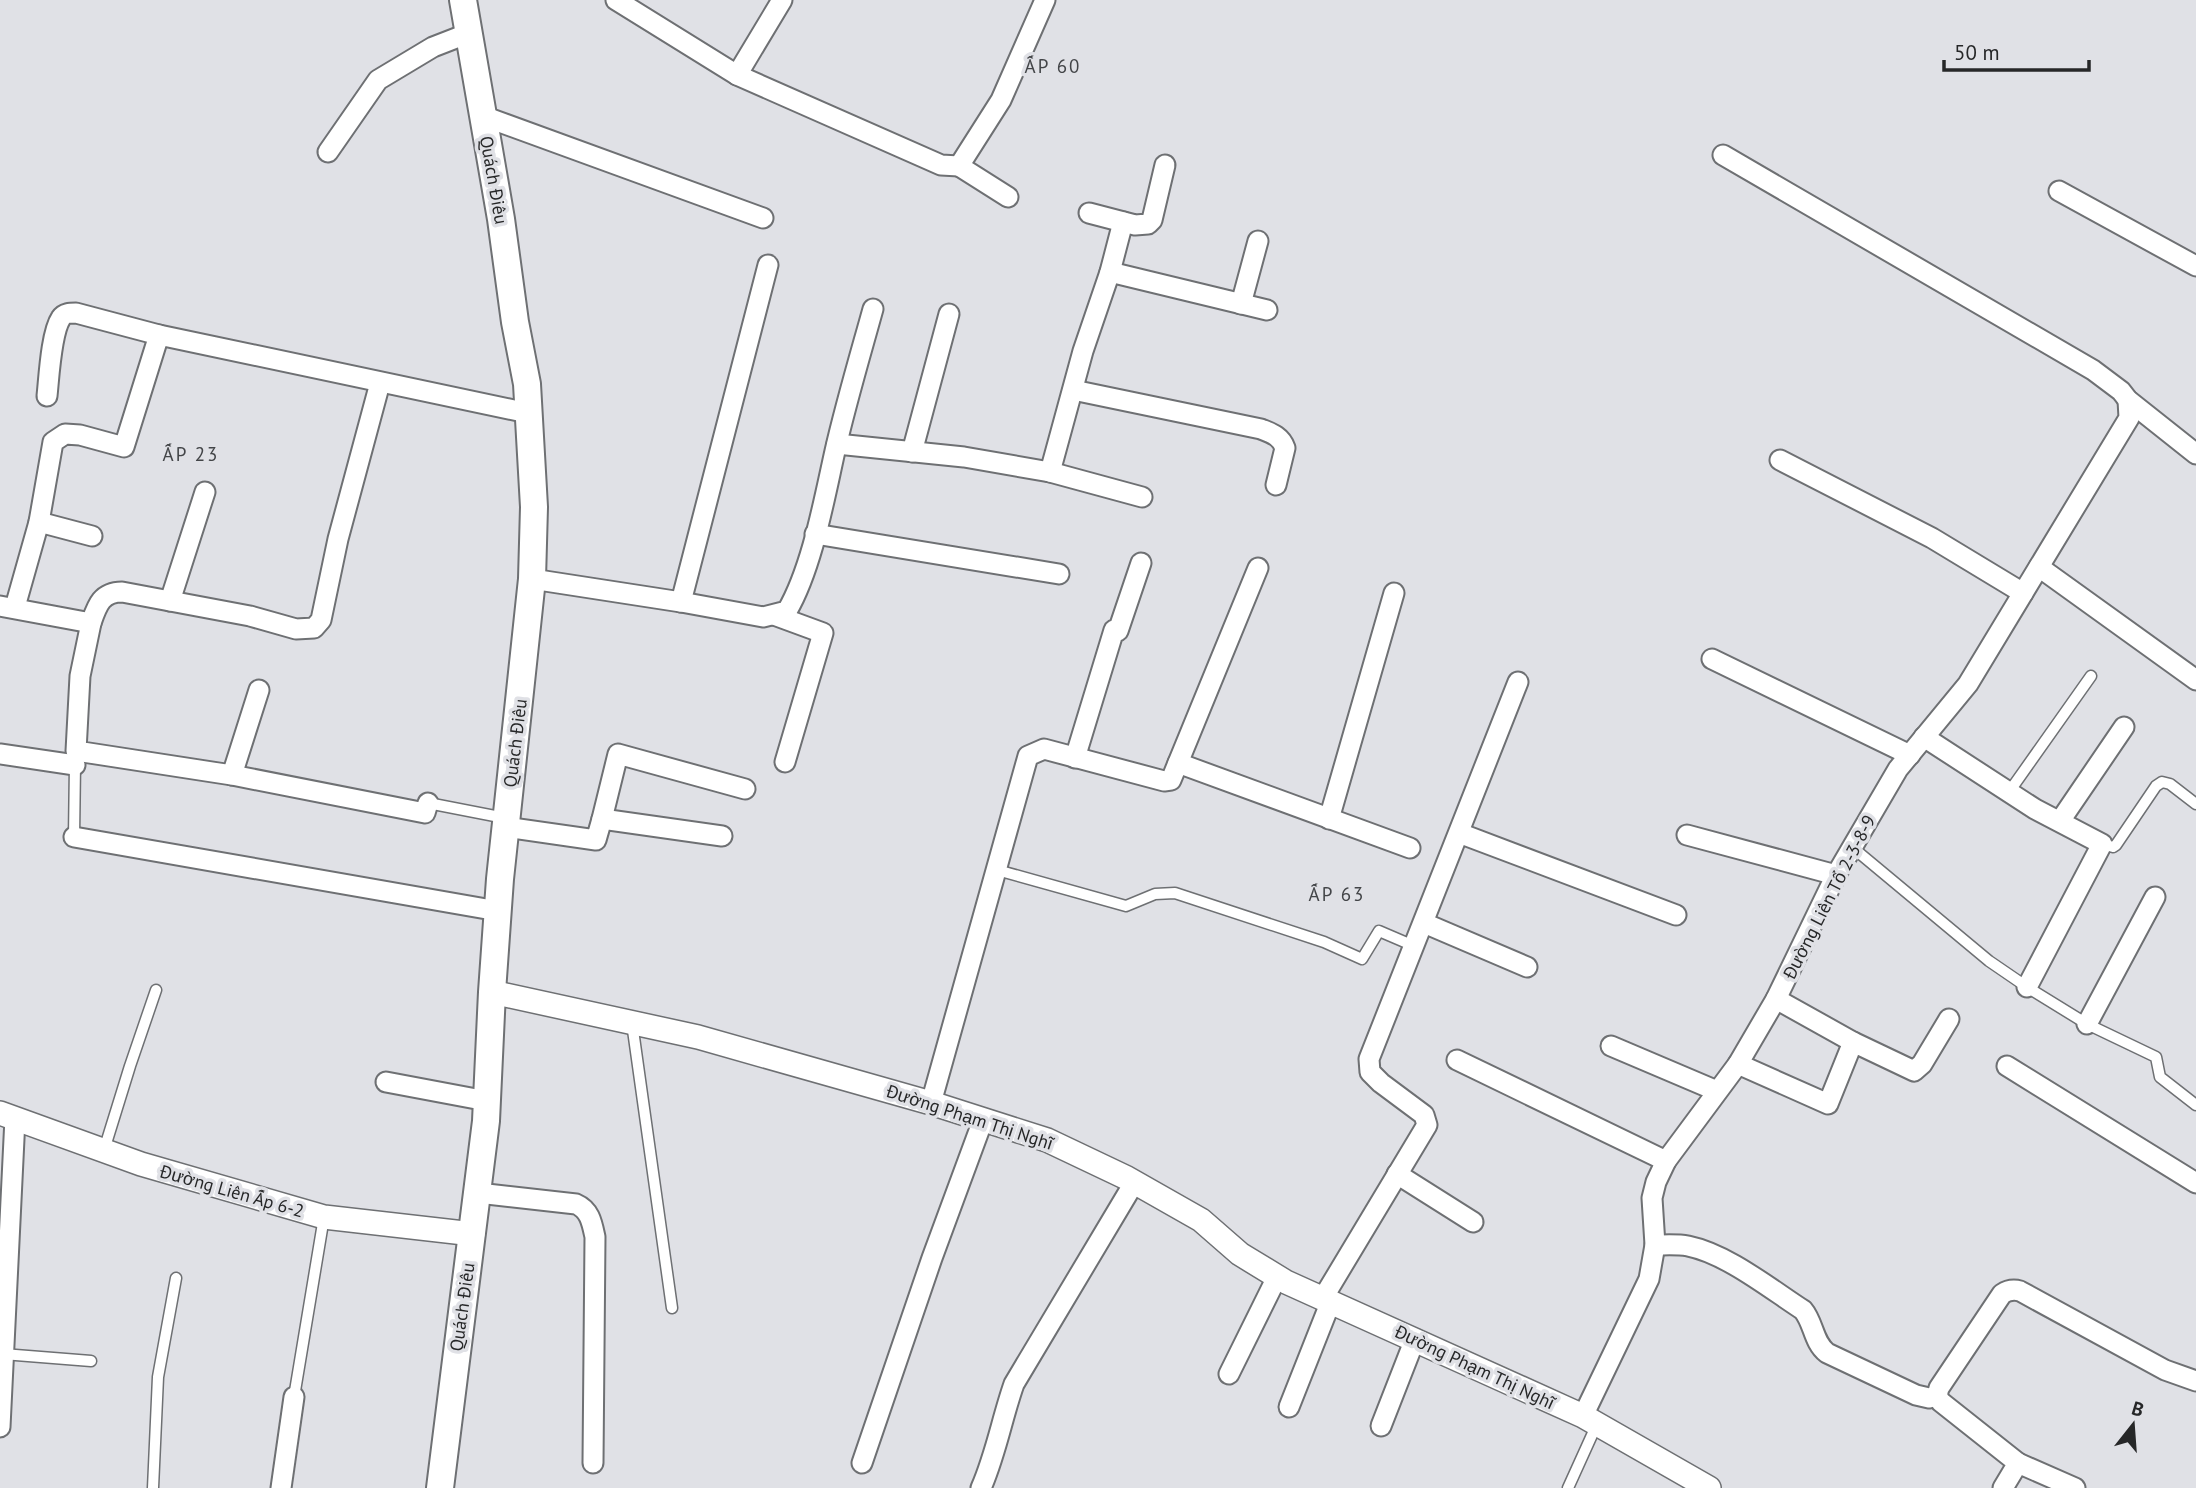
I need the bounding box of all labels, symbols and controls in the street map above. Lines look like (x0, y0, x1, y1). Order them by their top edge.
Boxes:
scale bar (1944, 28, 2089, 72)
text: 50 m (1954, 39, 2000, 66)
district label: ẤP 60 (1025, 54, 1081, 78)
street label: Quách Điêu (475, 134, 513, 226)
district label: ẤP 23 (163, 442, 219, 466)
street label: Quách Điêu (498, 697, 532, 789)
street label: Đường Liên Tổ 2-3-8-9 (1777, 811, 1880, 984)
district label: ẤP 63 (1309, 882, 1365, 906)
street label: Đường Phạm Thị Nghĩ (883, 1079, 1057, 1155)
street label: Đường Liên Ấp 6-2 (156, 1159, 307, 1223)
street label: Quách Điêu (444, 1261, 480, 1353)
street label: Đường Phạm Thị Nghĩ (1390, 1319, 1560, 1415)
north arrow (2098, 1390, 2168, 1460)
text: B (2129, 1396, 2147, 1422)

